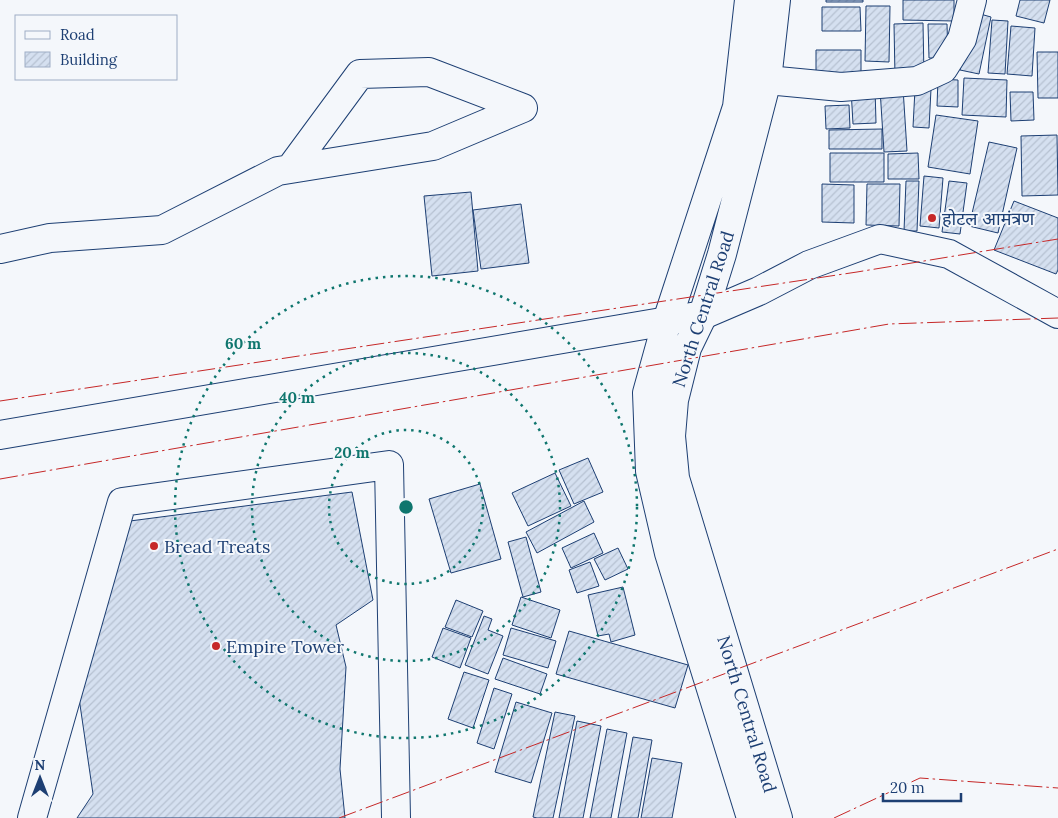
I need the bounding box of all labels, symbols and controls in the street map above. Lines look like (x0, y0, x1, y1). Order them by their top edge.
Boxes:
legend (15, 15, 178, 80)
text: Road (60, 25, 95, 44)
text: Building (60, 50, 118, 69)
place label: होटल आमंत्रण (942, 207, 1035, 230)
marker: होटल आमंत्रण (926, 212, 938, 224)
street label: North Central Road (667, 228, 739, 390)
text: 60 m (225, 334, 261, 353)
text: 40 m (279, 388, 315, 407)
text: 20 m (334, 443, 370, 462)
centre of rings (397, 498, 415, 516)
place label: Bread Treats (164, 535, 270, 558)
marker: Bread Treats (148, 540, 160, 552)
street label: North Central Road (712, 633, 782, 795)
place label: Empire Tower (226, 635, 344, 658)
marker: Empire Tower (210, 640, 222, 652)
north arrow (15, 753, 65, 803)
text: N (35, 756, 46, 774)
scale bar (883, 770, 960, 802)
text: 20 m (890, 778, 925, 797)

